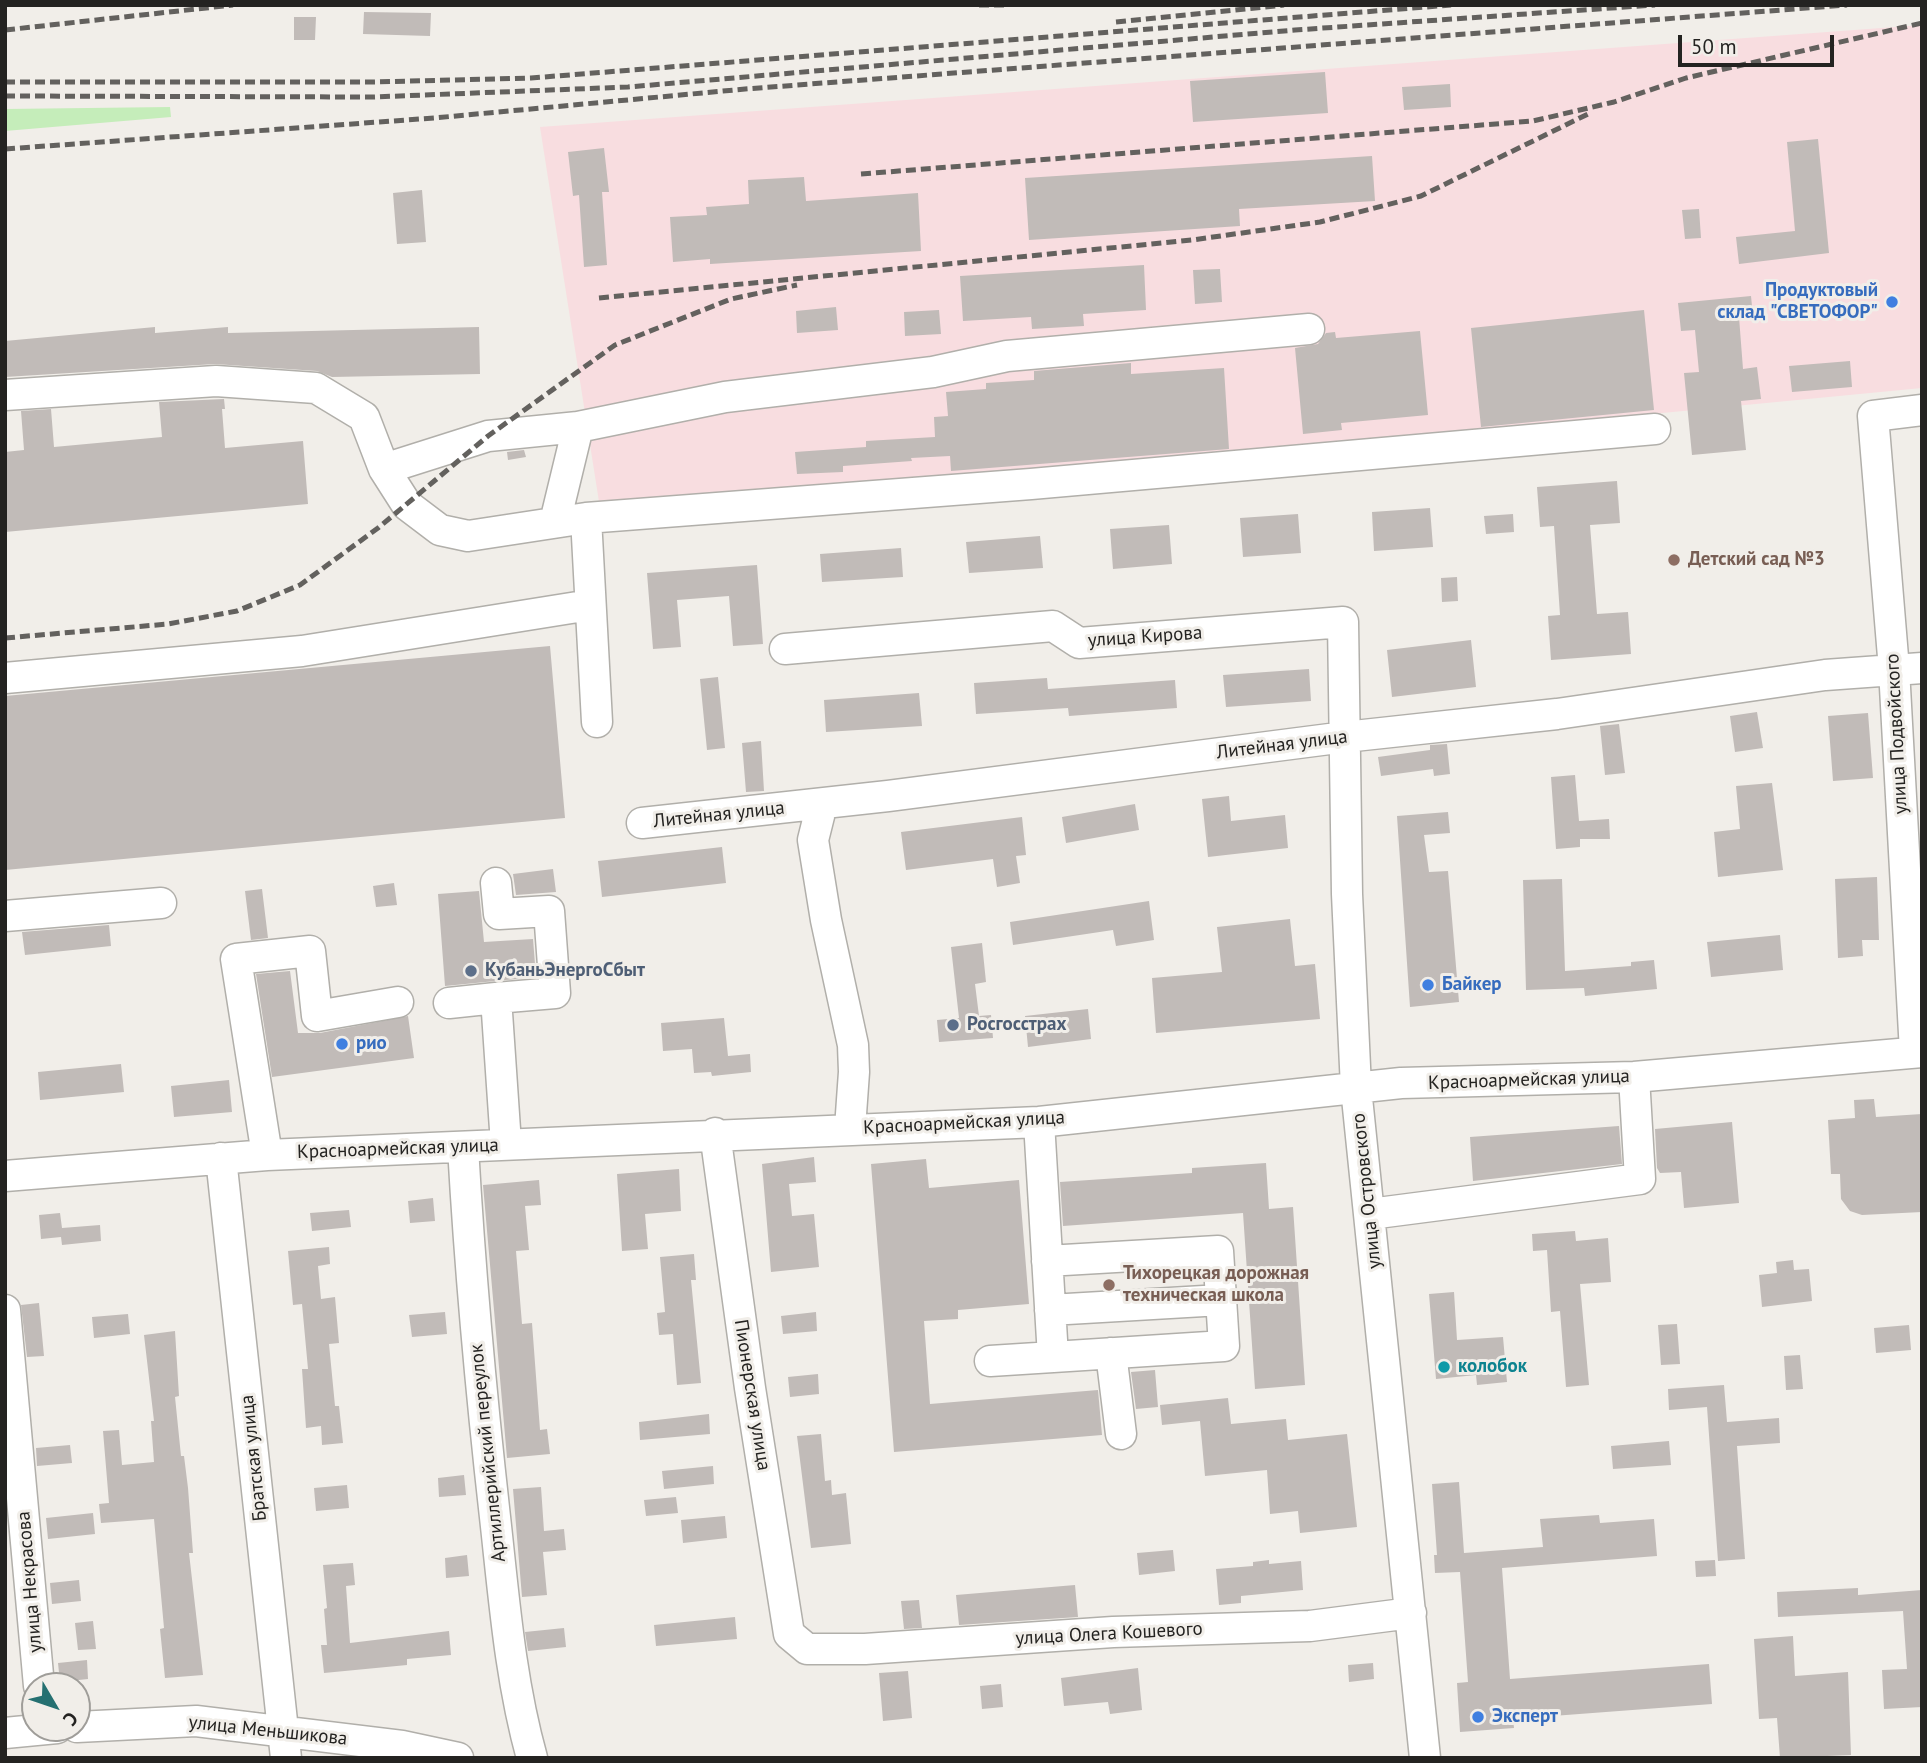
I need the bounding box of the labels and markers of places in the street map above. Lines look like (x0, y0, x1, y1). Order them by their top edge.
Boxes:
place label: Продуктовый склад "СВЕТОФОР" (1717, 280, 1878, 324)
marker: Продуктовый склад "СВЕТОФОР" (1884, 294, 1900, 310)
place label: Детский сад №3 (1688, 549, 1825, 571)
marker: Детский сад №3 (1666, 552, 1682, 568)
place label: КубаньЭнергоСбыт (485, 960, 645, 982)
marker: КубаньЭнергоСбыт (463, 963, 479, 979)
place label: Байкер (1442, 974, 1502, 996)
marker: Байкер (1420, 977, 1436, 993)
place label: Росгосстрах (967, 1014, 1066, 1036)
marker: Росгосстрах (945, 1017, 961, 1033)
place label: рио (356, 1033, 387, 1055)
marker: рио (334, 1036, 350, 1052)
place label: Тихорецкая дорожная техническая школа (1123, 1263, 1309, 1307)
marker: Тихорецкая дорожная техническая школа (1101, 1277, 1117, 1293)
place label: колобок (1458, 1356, 1527, 1378)
marker: колобок (1436, 1359, 1452, 1375)
place label: Эксперт (1492, 1706, 1558, 1728)
marker: Эксперт (1470, 1709, 1486, 1725)

